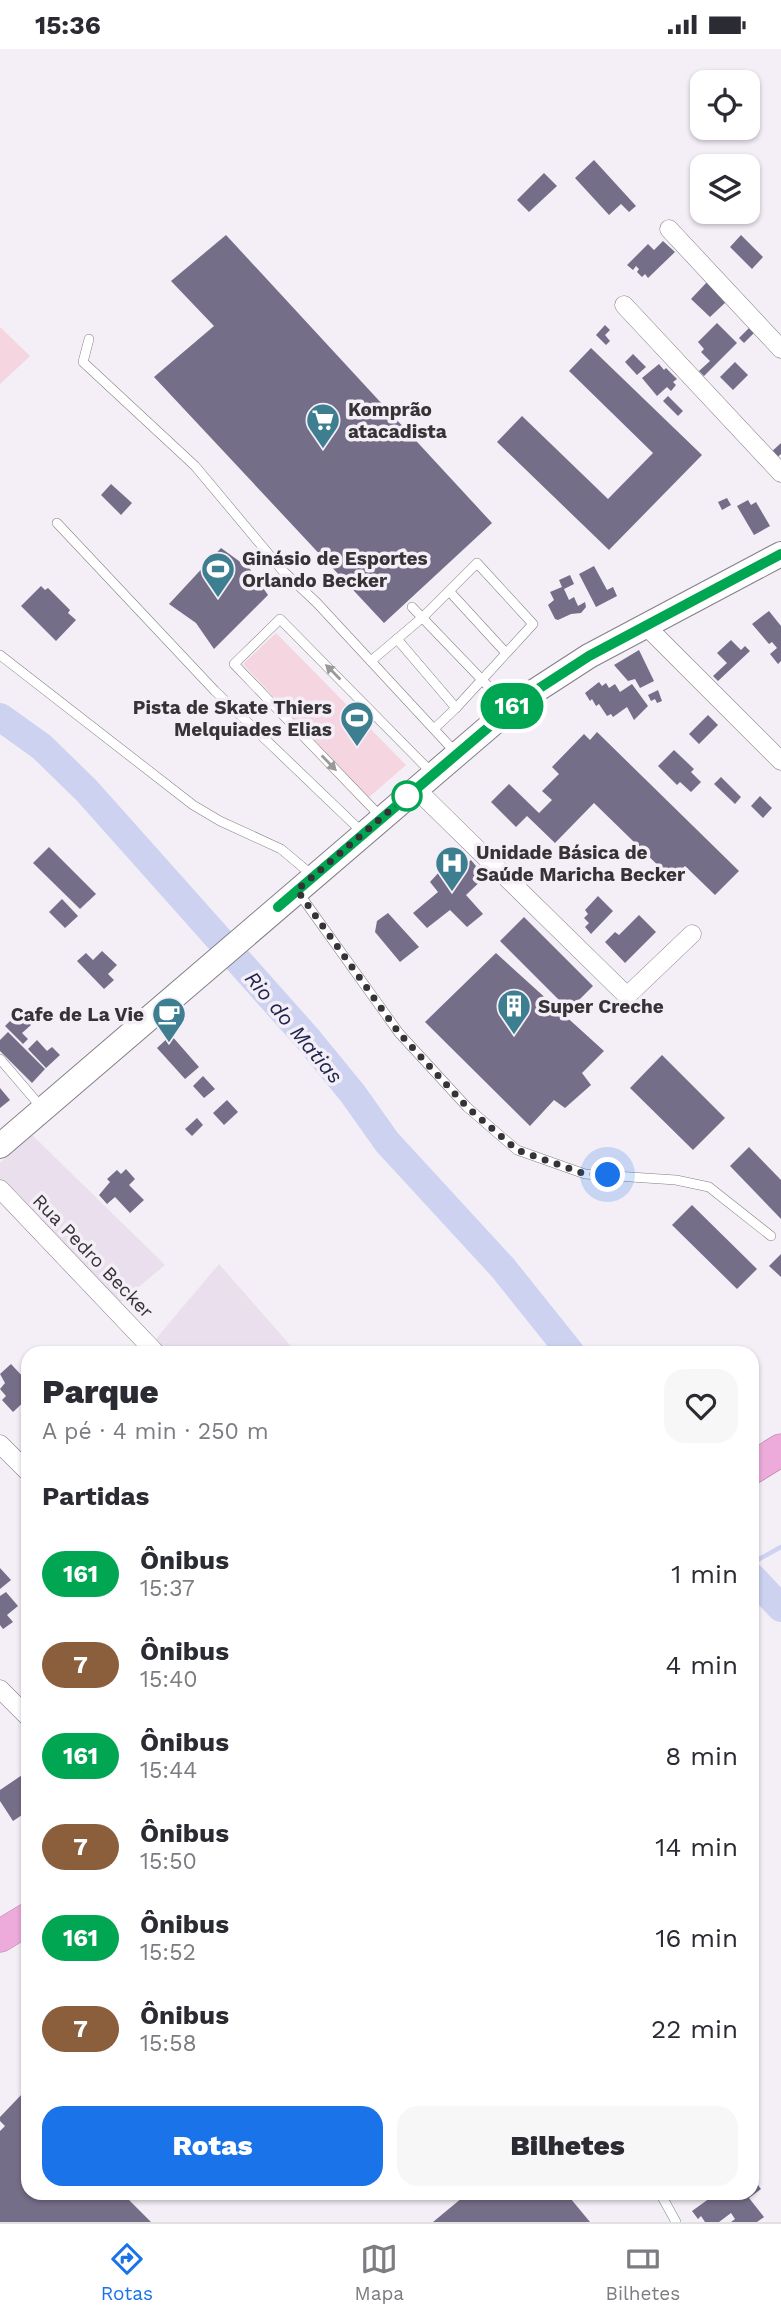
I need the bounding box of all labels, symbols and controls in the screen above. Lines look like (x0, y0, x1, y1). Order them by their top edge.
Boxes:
text: 15:36 (35, 10, 101, 40)
map controls (690, 70, 760, 224)
button: locate (690, 70, 760, 140)
button: layers (690, 154, 760, 224)
place label: Komprão atacadista (348, 398, 447, 443)
supermarket icon: Komprão atacadista (304, 401, 342, 450)
place label: Ginásio de Esportes Orlando Becker (242, 547, 428, 592)
sports icon: Ginásio de Esportes Orlando Becker (199, 550, 237, 599)
one-way arrow (325, 665, 342, 681)
line badge: 161 (472, 683, 552, 729)
text: 161 (494, 692, 530, 720)
place label: Pista de Skate Thiers Melquiades Elias (133, 696, 332, 741)
sports icon: Pista de Skate Thiers Melquiades Elias (338, 699, 376, 748)
one-way arrow (321, 754, 337, 771)
unlabelled marker (392, 781, 422, 811)
place label: Unidade Básica de Saúde Maricha Becker (476, 841, 686, 886)
hospital icon: Unidade Básica de Saúde Maricha Becker (433, 844, 471, 893)
water label: Rio do Matias (240, 966, 348, 1088)
building icon: Super Creche (495, 987, 533, 1036)
cafe icon: Cafe de La Vie (150, 995, 188, 1044)
place label: Super Creche (538, 995, 664, 1018)
place label: Cafe de La Vie (11, 1003, 144, 1026)
your location (590, 1157, 625, 1192)
street label: Rua Pedro Becker (28, 1189, 158, 1323)
button: heart (664, 1369, 738, 1443)
text: Parque (42, 1372, 159, 1411)
text: A pé · 4 min · 250 m (42, 1418, 269, 1445)
text: Partidas (42, 1481, 149, 1511)
text: Ônibus (140, 1545, 229, 1575)
text: 1 min (671, 1559, 738, 1589)
text: 161 (63, 1560, 98, 1588)
text: 15:37 (140, 1575, 195, 1602)
text: Ônibus (140, 1636, 229, 1666)
text: 4 min (665, 1650, 738, 1680)
text: 7 (73, 1651, 88, 1679)
text: 15:40 (140, 1666, 198, 1693)
text: Ônibus (140, 1727, 229, 1757)
text: 8 min (665, 1741, 738, 1771)
text: 161 (63, 1742, 98, 1770)
text: 15:44 (140, 1757, 197, 1784)
text: Ônibus (140, 1818, 229, 1848)
text: 14 min (655, 1832, 738, 1862)
text: 7 (73, 1833, 88, 1861)
text: 15:50 (140, 1848, 197, 1875)
text: Ônibus (140, 1909, 229, 1939)
text: 16 min (655, 1923, 738, 1953)
text: 161 (63, 1924, 98, 1952)
text: 15:52 (140, 1939, 196, 1966)
text: Ônibus (140, 2000, 229, 2030)
text: 22 min (651, 2014, 738, 2044)
text: 7 (73, 2015, 88, 2043)
text: 15:58 (140, 2030, 197, 2057)
button: Rotas (42, 2106, 383, 2186)
button: Bilhetes (397, 2106, 738, 2186)
tab: Rotas (101, 2240, 153, 2305)
tab: Mapa (355, 2240, 404, 2305)
tab: Bilhetes (606, 2240, 680, 2305)

